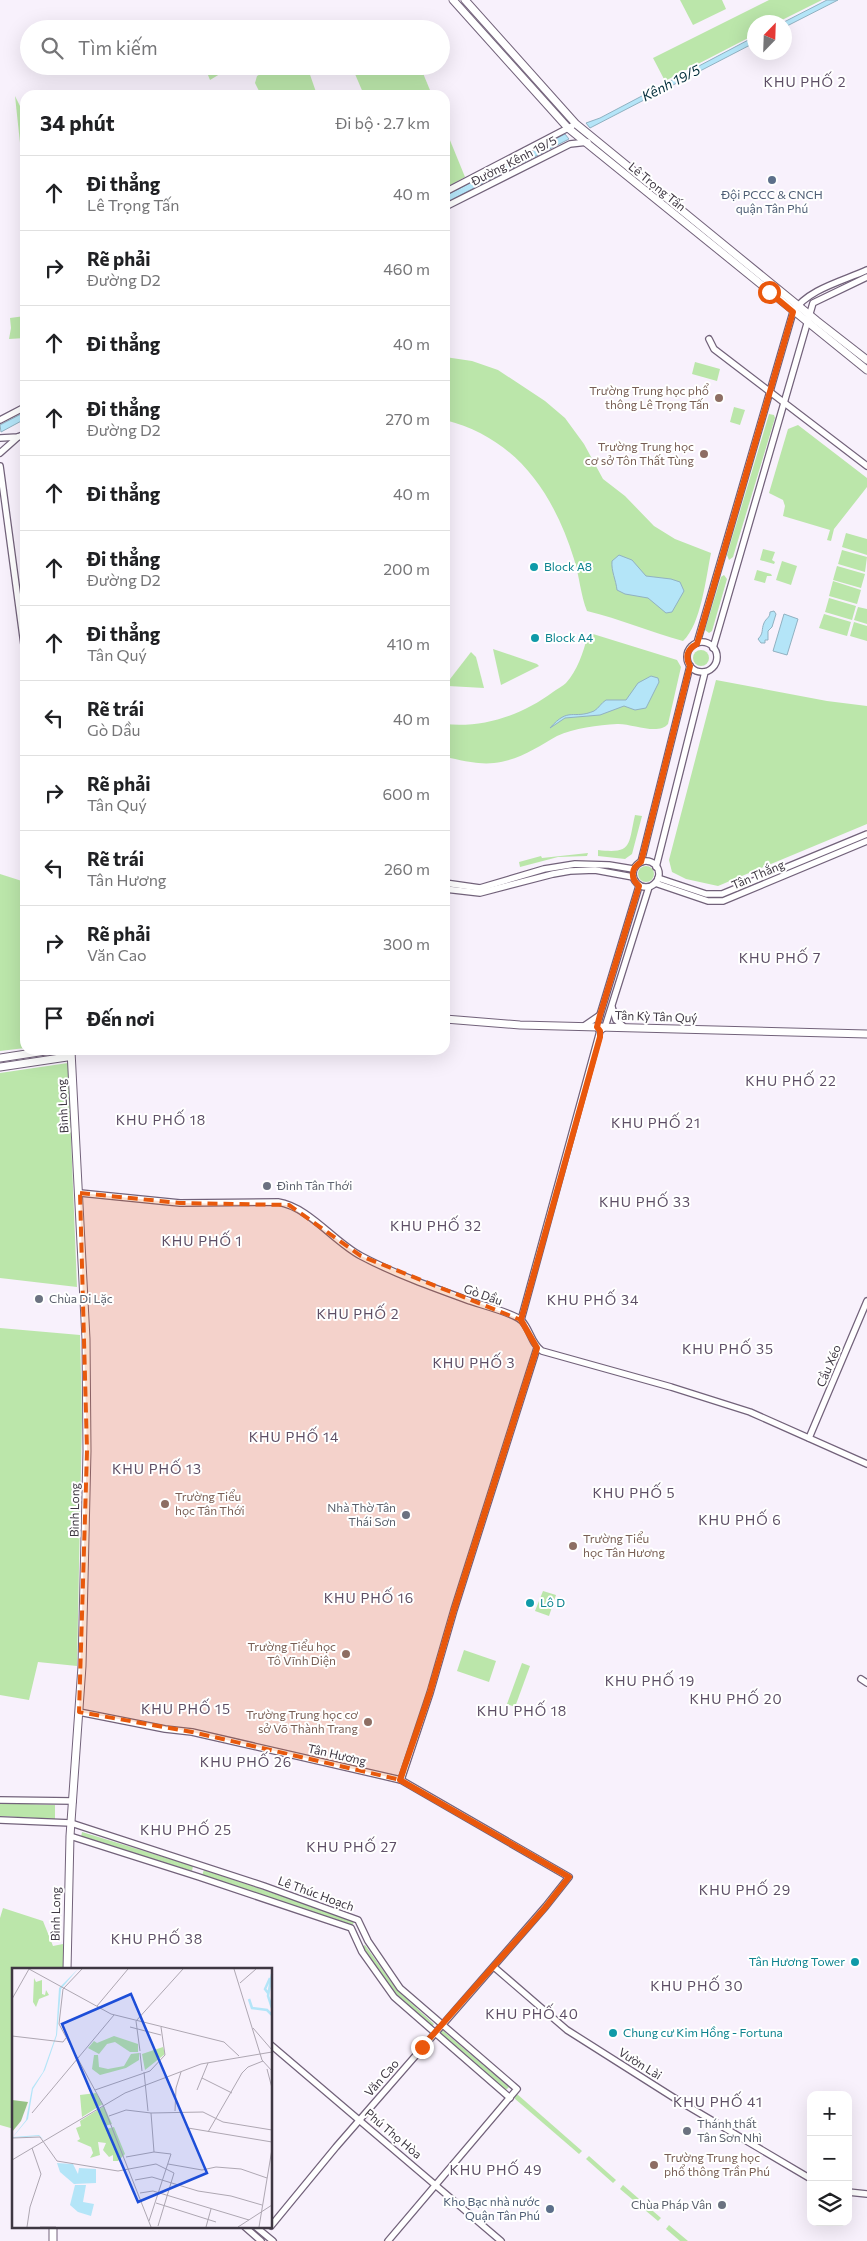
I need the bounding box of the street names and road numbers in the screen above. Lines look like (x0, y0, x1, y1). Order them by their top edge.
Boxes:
street label: Đường Kênh 19/5 (468, 132, 559, 188)
street label: Lê Trọng Tấn (626, 159, 689, 213)
street label: Tân Thắng (729, 856, 787, 892)
street label: Tân Kỳ Tân Quý (614, 1008, 698, 1024)
street label: Bình Long (54, 1078, 70, 1134)
street label: Gò Dầu (462, 1281, 505, 1307)
street label: Cầu Xéo (813, 1342, 843, 1389)
street label: Bình Long (67, 1482, 81, 1537)
street label: Tân Hương (307, 1740, 368, 1768)
street label: Lê Thúc Hoạch (276, 1873, 356, 1913)
street label: Bình Long (48, 1886, 62, 1941)
street label: Vườn Lài (616, 2044, 665, 2082)
street label: Văn Cao (361, 2056, 401, 2099)
street label: Phú Thọ Hòa (362, 2105, 425, 2161)

